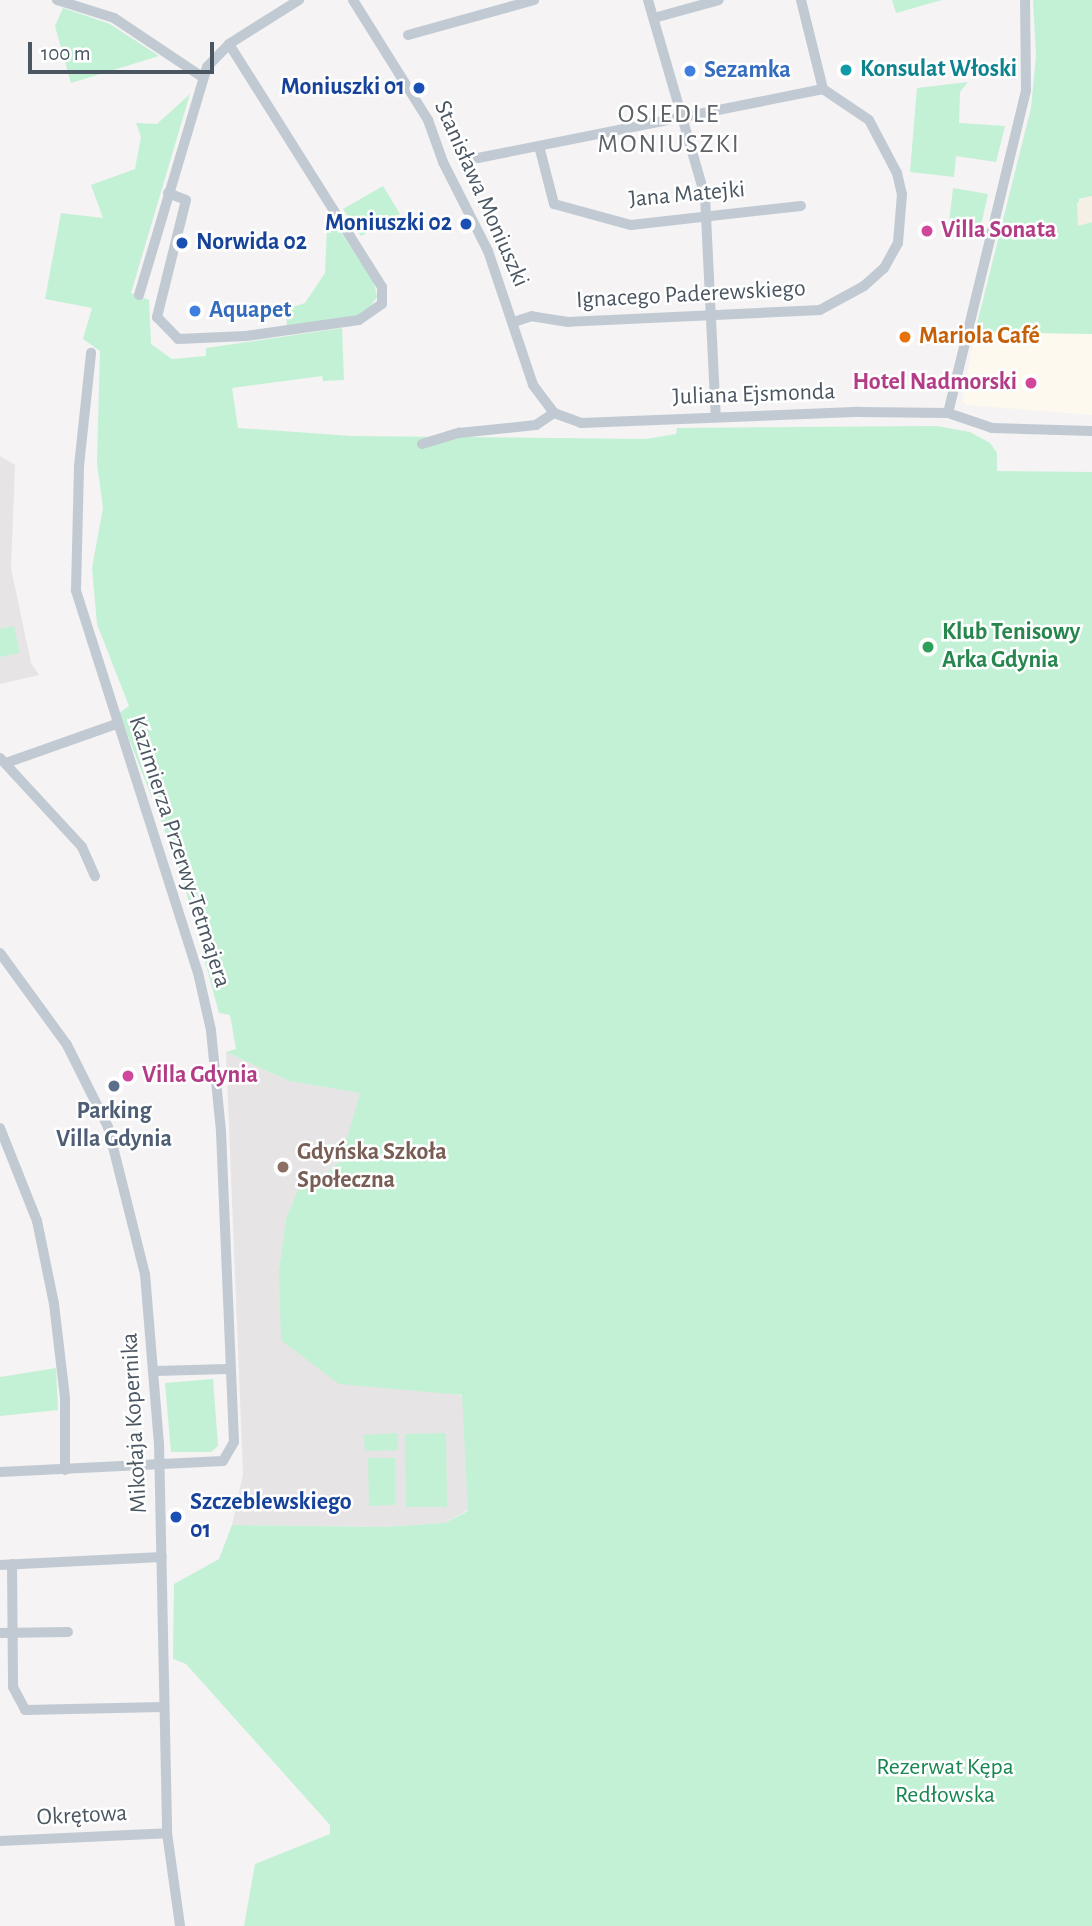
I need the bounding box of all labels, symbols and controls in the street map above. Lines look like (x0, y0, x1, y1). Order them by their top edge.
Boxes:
scale bar (32, 28, 217, 72)
text: 100 m (41, 43, 91, 64)
place label: Konsulat Włoski (860, 56, 1017, 84)
place label: Sezamka (704, 57, 791, 85)
marker: Konsulat Włoski (838, 62, 854, 78)
marker: Sezamka (682, 63, 698, 79)
place label: Moniuszki 01 (281, 74, 405, 102)
marker: Moniuszki 01 (411, 80, 427, 96)
street label: Stanisława Moniuszki (427, 96, 535, 292)
district label: OSIEDLE MONIUSZKI (599, 99, 739, 160)
street label: Jana Matejki (628, 176, 746, 214)
place label: Moniuszki 02 (325, 210, 452, 238)
marker: Moniuszki 02 (458, 216, 474, 232)
place label: Villa Sonata (941, 217, 1056, 245)
marker: Villa Sonata (919, 223, 935, 239)
place label: Norwida 02 (196, 229, 307, 257)
marker: Norwida 02 (174, 235, 190, 251)
street label: Ignacego Paderewskiego (576, 275, 806, 315)
place label: Aquapet (209, 297, 291, 325)
marker: Aquapet (187, 303, 203, 319)
place label: Mariola Café (919, 323, 1040, 351)
marker: Mariola Café (897, 329, 913, 345)
place label: Hotel Nadmorski (853, 369, 1017, 397)
marker: Hotel Nadmorski (1023, 375, 1039, 391)
street label: Juliana Ejsmonda (672, 378, 836, 412)
place label: Klub Tenisowy Arka Gdynia (942, 619, 1080, 675)
marker: Klub Tenisowy Arka Gdynia (920, 639, 936, 655)
street label: Kazimierza Przerwy-Tetmajera (121, 713, 237, 991)
place label: Villa Gdynia (142, 1062, 258, 1090)
marker: Villa Gdynia (120, 1068, 136, 1084)
marker: Parking Villa Gdynia (106, 1078, 122, 1094)
place label: Parking Villa Gdynia (56, 1098, 172, 1154)
place label: Gdyńska Szkoła Społeczna (297, 1139, 447, 1195)
marker: Gdyńska Szkoła Społeczna (275, 1159, 291, 1175)
street label: Mikołaja Kopernika (116, 1332, 154, 1514)
place label: Szczeblewskiego 01 (190, 1489, 352, 1545)
marker: Szczeblewskiego 01 (168, 1509, 184, 1525)
park label: Rezerwat Kępa Redłowska (876, 1754, 1014, 1810)
street label: Okrętowa (36, 1799, 128, 1833)

